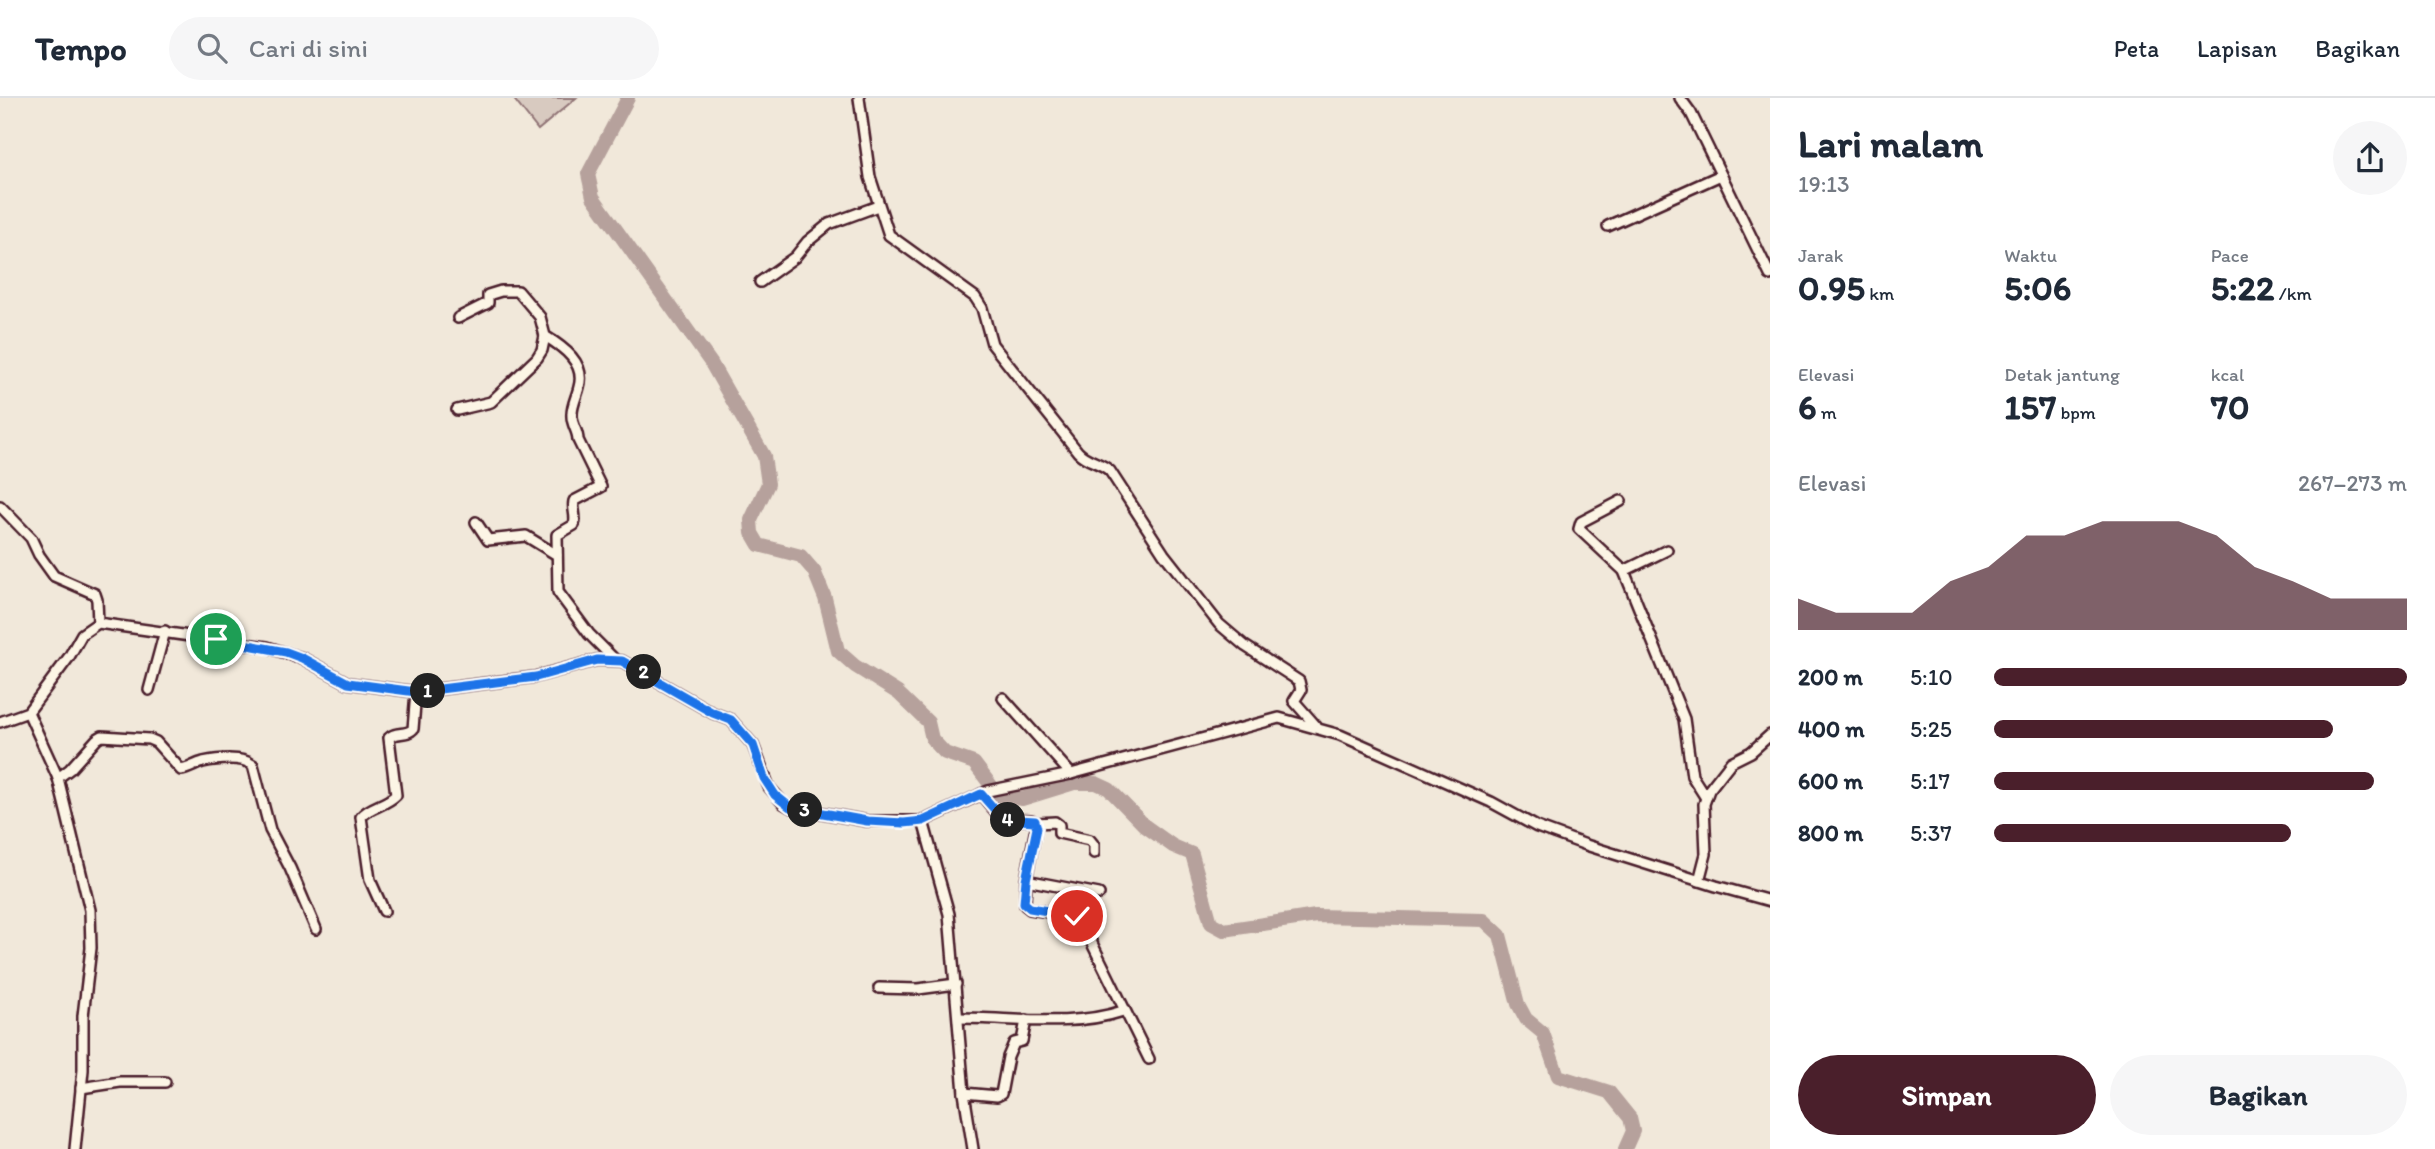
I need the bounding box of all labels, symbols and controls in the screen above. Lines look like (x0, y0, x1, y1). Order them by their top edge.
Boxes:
search box (169, 17, 659, 80)
text: Tempo (35, 29, 127, 68)
icon: search (193, 29, 231, 67)
text: Cari di sini (249, 32, 368, 64)
text: Peta (2114, 34, 2159, 63)
text: Lapisan (2197, 34, 2277, 63)
text: Bagikan (2315, 34, 2400, 63)
text: Lari malam (1798, 121, 1983, 167)
button: share (2333, 121, 2407, 195)
text: 19:13 (1798, 170, 1850, 198)
text: Jarak (1798, 244, 1843, 267)
text: Waktu (2004, 244, 2057, 267)
text: Pace (2211, 244, 2249, 267)
text: 0.95 (1798, 267, 1865, 309)
text: 5:06 (2004, 267, 2071, 309)
text: 5:22 (2211, 267, 2274, 309)
text: km (1865, 282, 1894, 305)
text: /km (2274, 282, 2312, 305)
text: Elevasi (1798, 363, 1854, 386)
text: Detak jantung (2004, 363, 2120, 386)
text: kcal (2211, 363, 2244, 386)
text: 6 (1798, 386, 1817, 428)
text: 157 (2004, 386, 2056, 428)
text: 70 (2211, 386, 2250, 428)
text: m (1817, 401, 1837, 424)
text: bpm (2056, 401, 2096, 424)
text: Elevasi (1798, 469, 1866, 497)
text: 267–273 m (2298, 469, 2407, 497)
pin (186, 609, 246, 669)
icon: arrive (197, 620, 235, 658)
pin: 2 (626, 654, 662, 690)
text: 2 (639, 660, 649, 683)
text: 200 m (1798, 663, 1863, 691)
text: 5:10 (1910, 663, 1953, 691)
pin: 1 (410, 674, 446, 708)
text: 1 (423, 679, 432, 702)
text: 400 m (1798, 715, 1865, 743)
text: 5:25 (1910, 715, 1952, 743)
text: 600 m (1798, 767, 1863, 795)
text: 5:17 (1910, 767, 1950, 795)
pin: 3 (788, 792, 822, 828)
text: 3 (799, 798, 810, 821)
pin: 4 (990, 802, 1026, 838)
text: 4 (1002, 808, 1013, 831)
text: 800 m (1798, 819, 1863, 847)
text: 5:37 (1910, 819, 1952, 847)
pin (1047, 886, 1107, 946)
icon: check (1058, 897, 1096, 935)
button: Simpan (1798, 1055, 2096, 1135)
button: Bagikan (2110, 1055, 2407, 1135)

